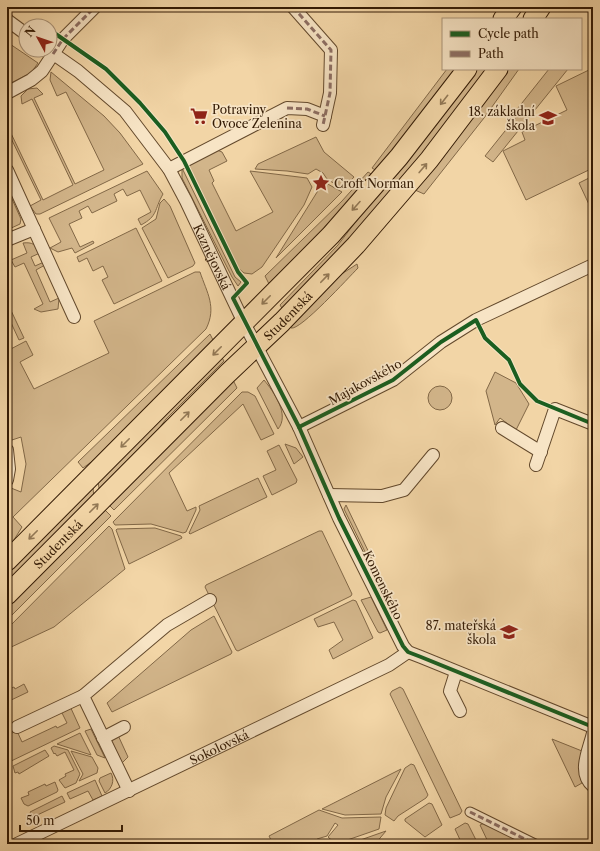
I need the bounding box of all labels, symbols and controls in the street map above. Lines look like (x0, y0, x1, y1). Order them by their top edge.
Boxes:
north arrow (18, 18, 58, 58)
legend (442, 18, 582, 70)
text: N (22, 23, 39, 40)
text: Cycle path (478, 26, 539, 41)
text: Path (478, 46, 504, 61)
one-way arrow (440, 95, 448, 106)
place label: Potraviny Ovoce Zelenina (212, 102, 303, 131)
place label: 18. základní škola (469, 104, 536, 133)
supermarket icon: Potraviny Ovoce Zelenina (189, 106, 209, 126)
school or university icon: 18. základní škola (538, 108, 558, 128)
one-way arrow (418, 162, 427, 173)
place icon: Croft Norman (311, 173, 331, 193)
place label: Croft Norman (334, 176, 414, 191)
one-way arrow (352, 201, 361, 211)
street label: Kaznějovská (190, 221, 235, 293)
one-way arrow (320, 273, 329, 283)
street label: Studentská (260, 288, 316, 343)
one-way arrow (262, 295, 271, 305)
one-way arrow (212, 346, 222, 356)
street label: Majakovského (326, 356, 404, 408)
one-way arrow (180, 411, 190, 421)
one-way arrow (120, 438, 130, 448)
one-way arrow (89, 503, 99, 513)
street label: Studentská (30, 516, 86, 572)
one-way arrow (28, 530, 38, 540)
street label: Komenského (360, 548, 406, 622)
place label: 87. mateřská škola (426, 618, 497, 647)
school or university icon: 87. mateřská škola (499, 622, 519, 642)
street label: Sokolovská (187, 726, 251, 767)
scale bar (20, 807, 122, 833)
text: 50 m (26, 813, 55, 828)

